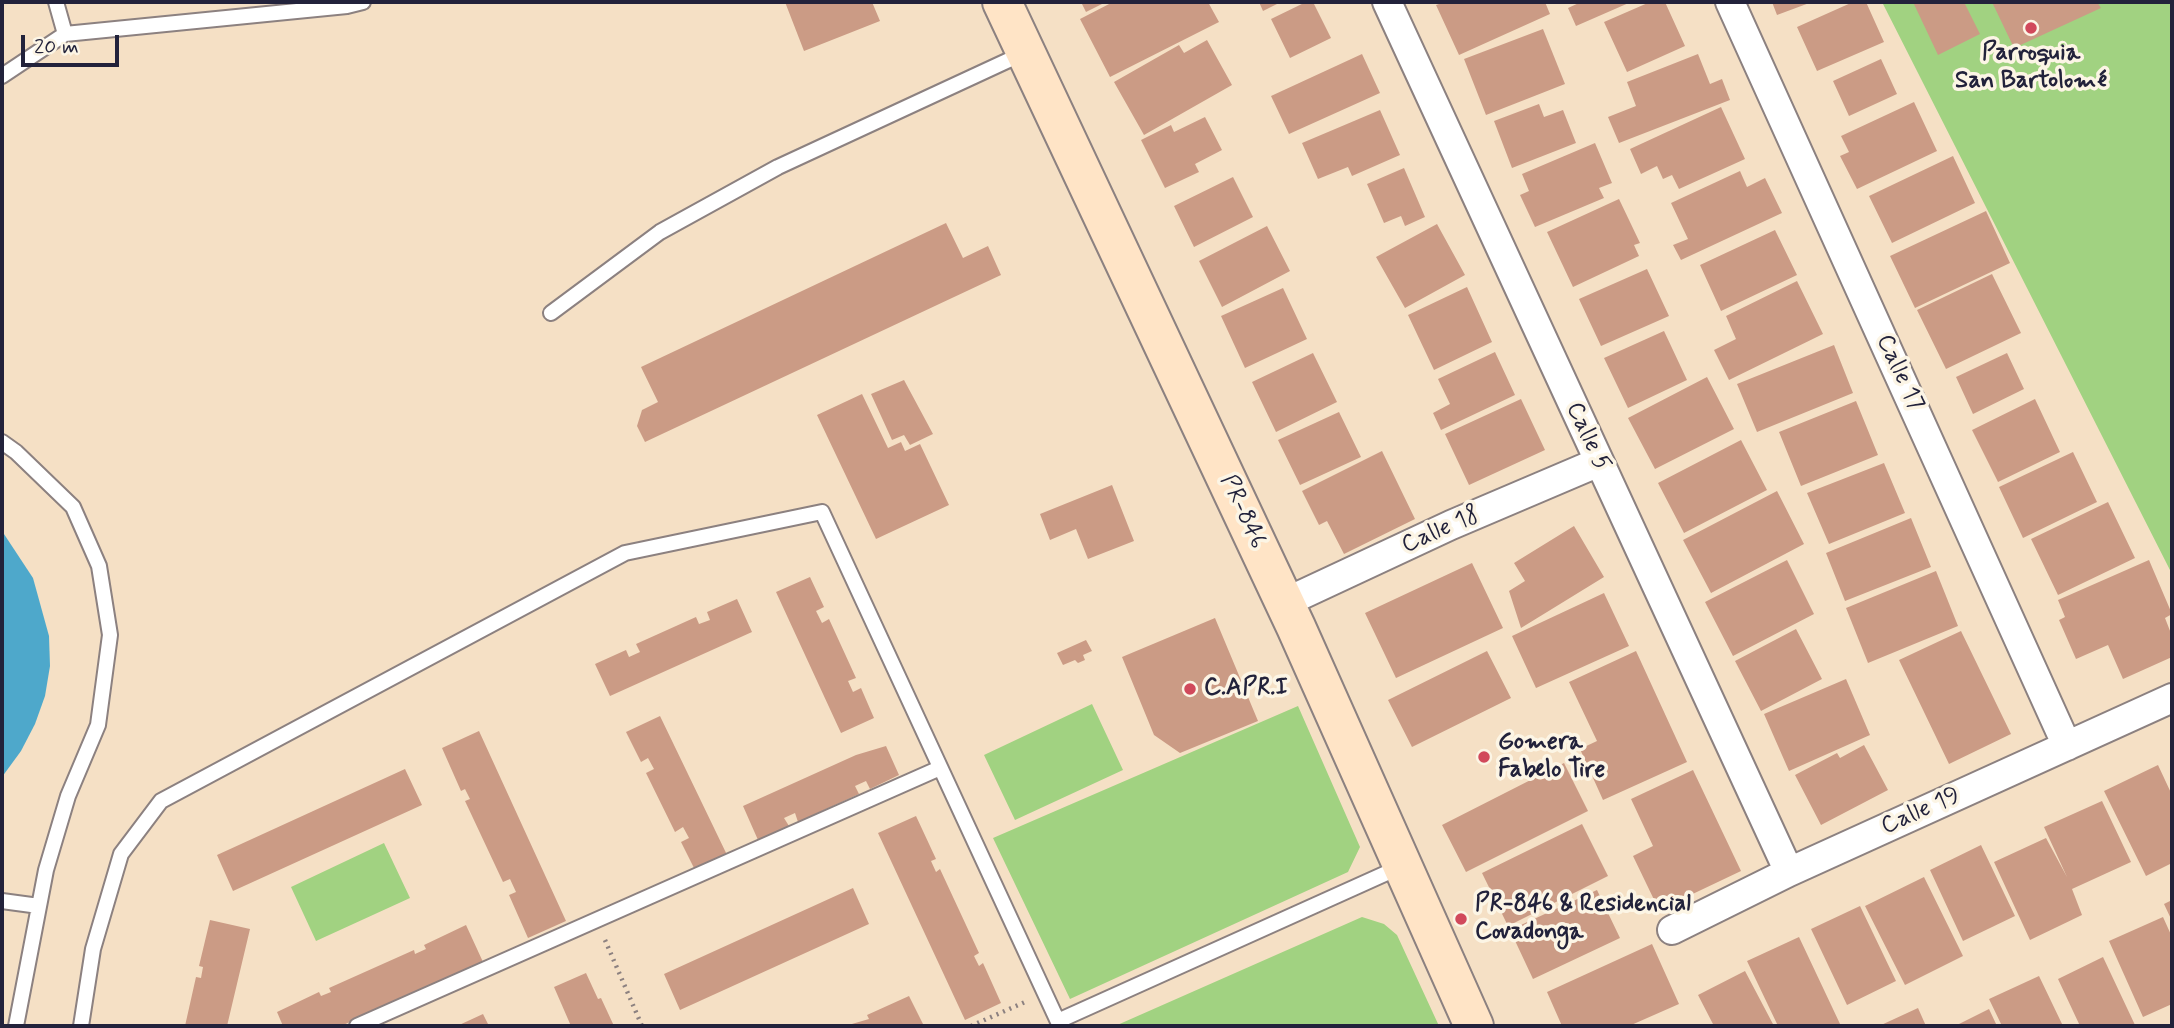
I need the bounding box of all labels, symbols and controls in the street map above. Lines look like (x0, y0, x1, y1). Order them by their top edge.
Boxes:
marker: Parroquia San Bartolomé (2023, 20, 2039, 36)
scale bar (24, 21, 122, 65)
text: 20 m (34, 33, 79, 61)
place label: Parroquia San Bartolomé (1955, 40, 2107, 96)
street label: Calle 17 (1869, 330, 1929, 416)
street label: Calle 5 (1559, 398, 1615, 476)
street label: PR-846 (1212, 471, 1272, 553)
street label: Calle 18 (1398, 501, 1484, 561)
place label: C.APR.I (1204, 675, 1288, 703)
marker: C.APR.I (1182, 681, 1198, 697)
place label: Gomera Fabelo Tire (1498, 729, 1605, 785)
marker: Gomera Fabelo Tire (1476, 749, 1492, 765)
street label: Calle 19 (1877, 782, 1965, 842)
place label: PR-846 & Residencial Covadonga (1475, 891, 1691, 947)
marker: PR-846 & Residencial Covadonga (1453, 911, 1469, 927)

